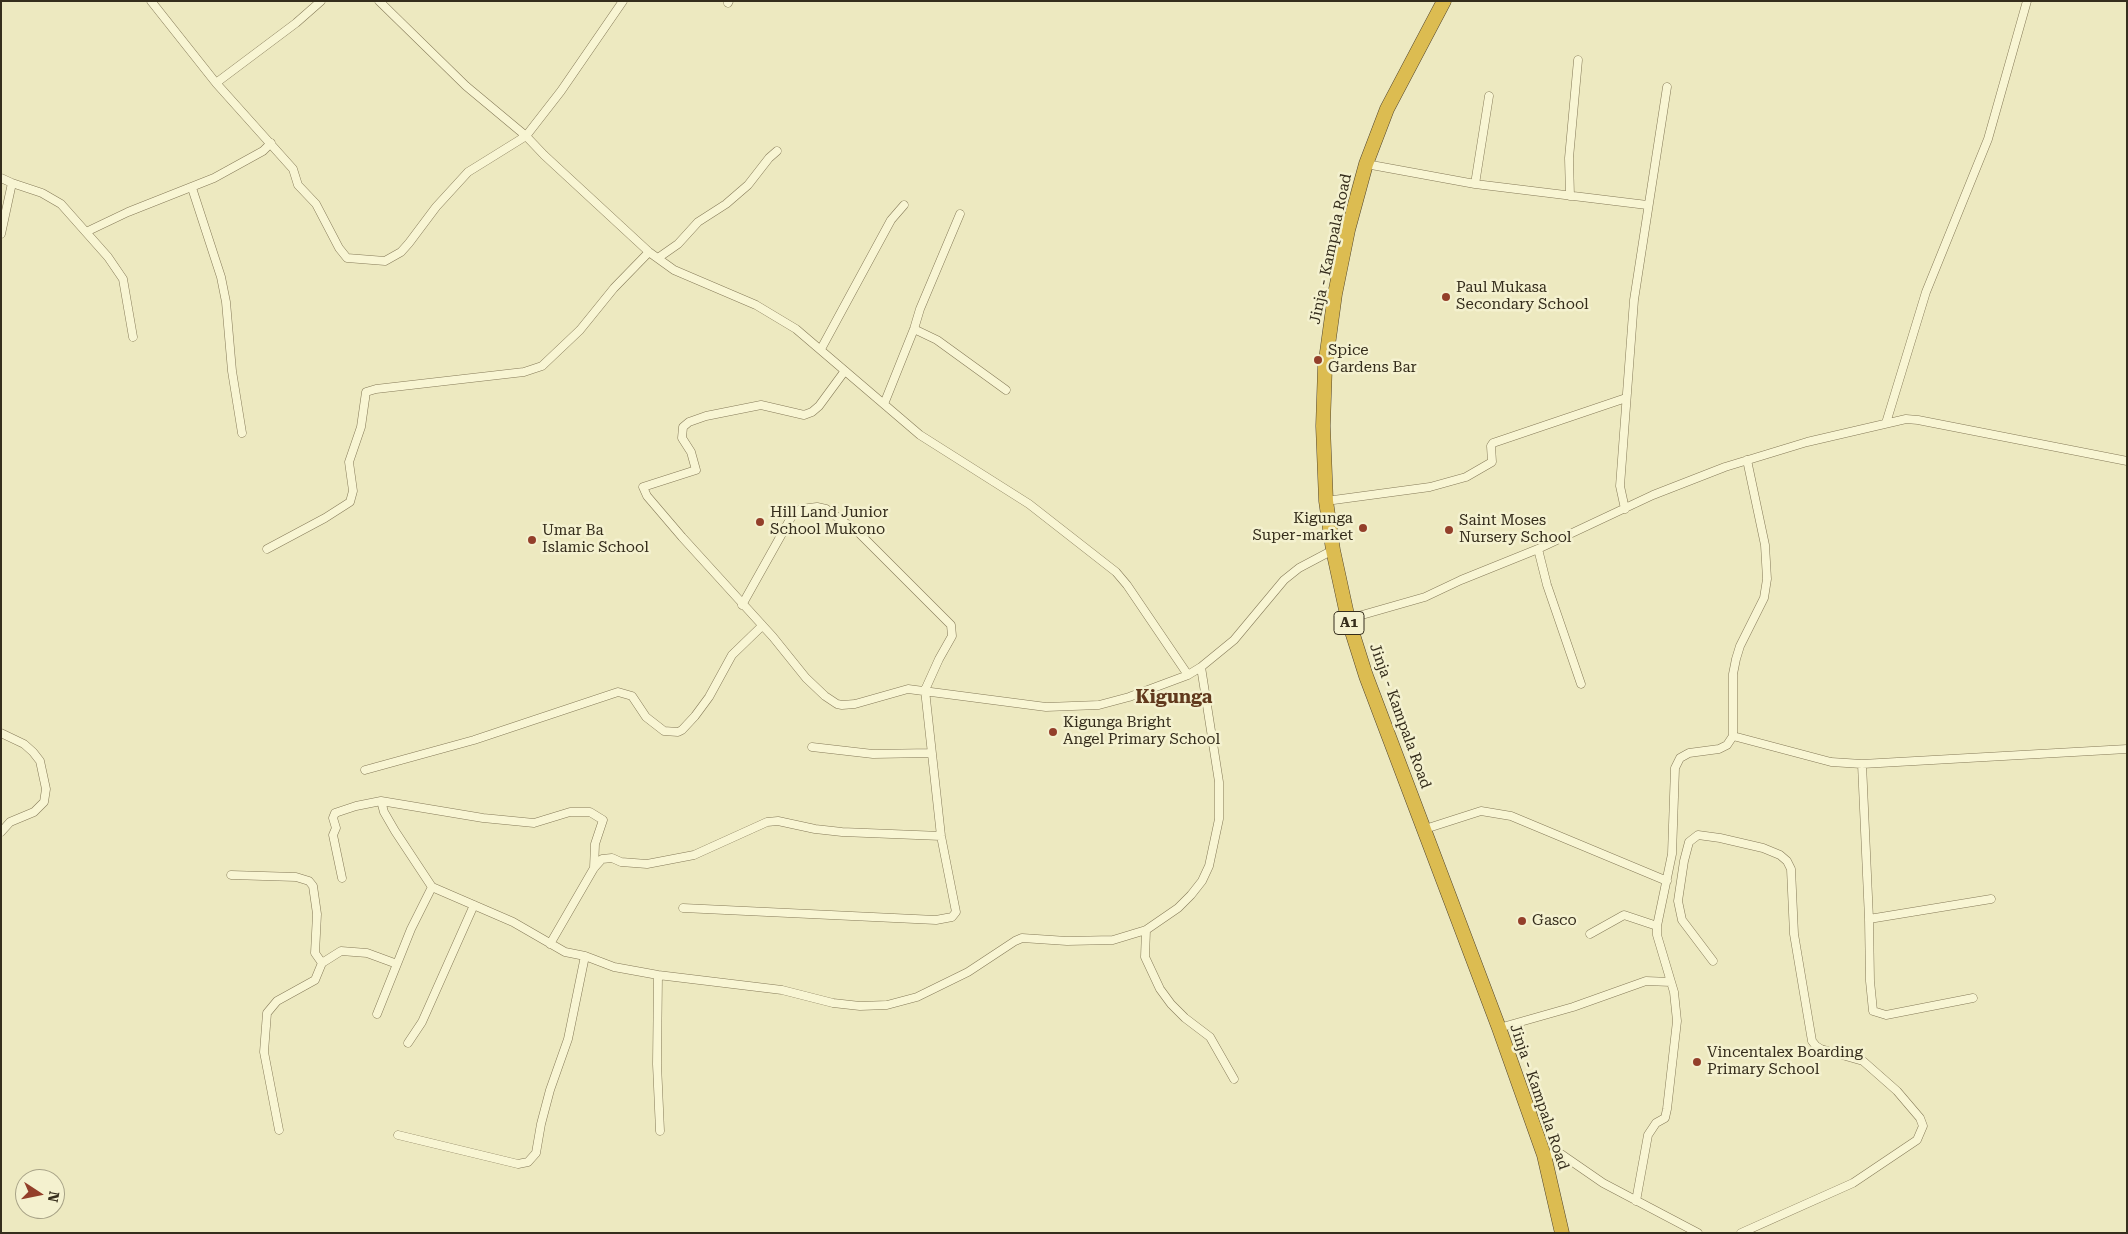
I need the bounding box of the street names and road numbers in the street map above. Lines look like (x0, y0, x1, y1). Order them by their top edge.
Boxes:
street label: Jinja - Kampala Road (1306, 172, 1356, 326)
road number: A1 (1334, 612, 1364, 634)
street label: Jinja - Kampala Road (1365, 641, 1435, 791)
street label: Jinja - Kampala Road (1506, 1022, 1572, 1172)

